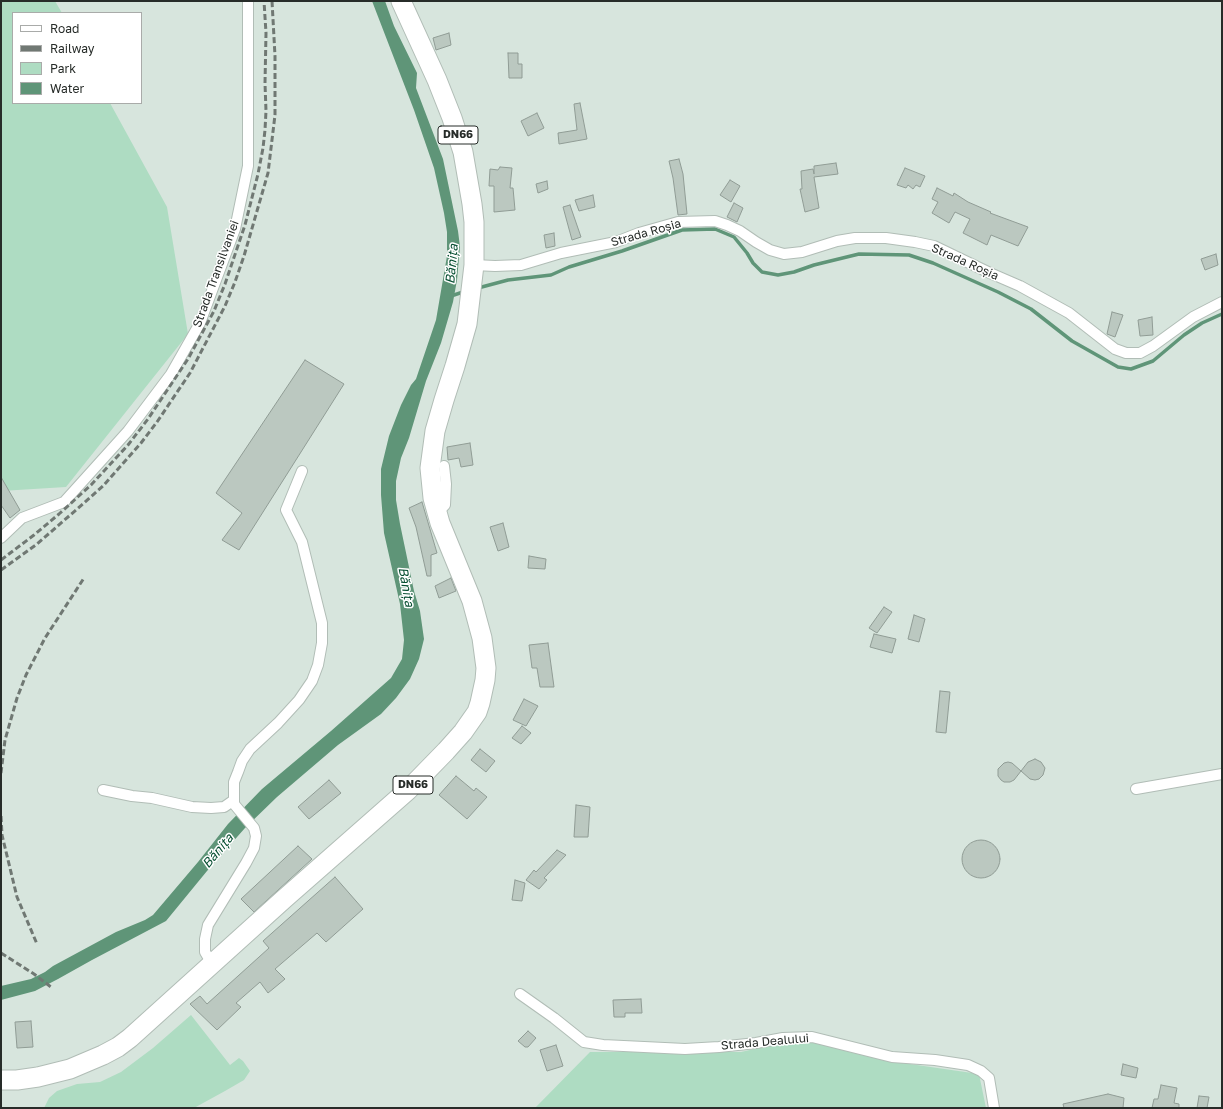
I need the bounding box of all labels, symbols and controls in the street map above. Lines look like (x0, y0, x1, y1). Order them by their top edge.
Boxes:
legend (12, 12, 142, 104)
text: Road (50, 21, 79, 36)
text: Railway (50, 41, 95, 56)
text: Park (50, 61, 76, 76)
text: Water (50, 81, 84, 96)
road number: DN66 (438, 126, 478, 144)
street label: Strada Roșia (609, 216, 683, 250)
street label: Strada Transilvaniei (190, 218, 242, 330)
street label: Strada Roșia (929, 241, 1001, 283)
water label: Bănița (442, 243, 462, 285)
water label: Bănița (395, 566, 417, 608)
road number: DN66 (393, 776, 433, 794)
water label: Bănița (199, 831, 237, 871)
street label: Strada Dealului (720, 1031, 810, 1053)

